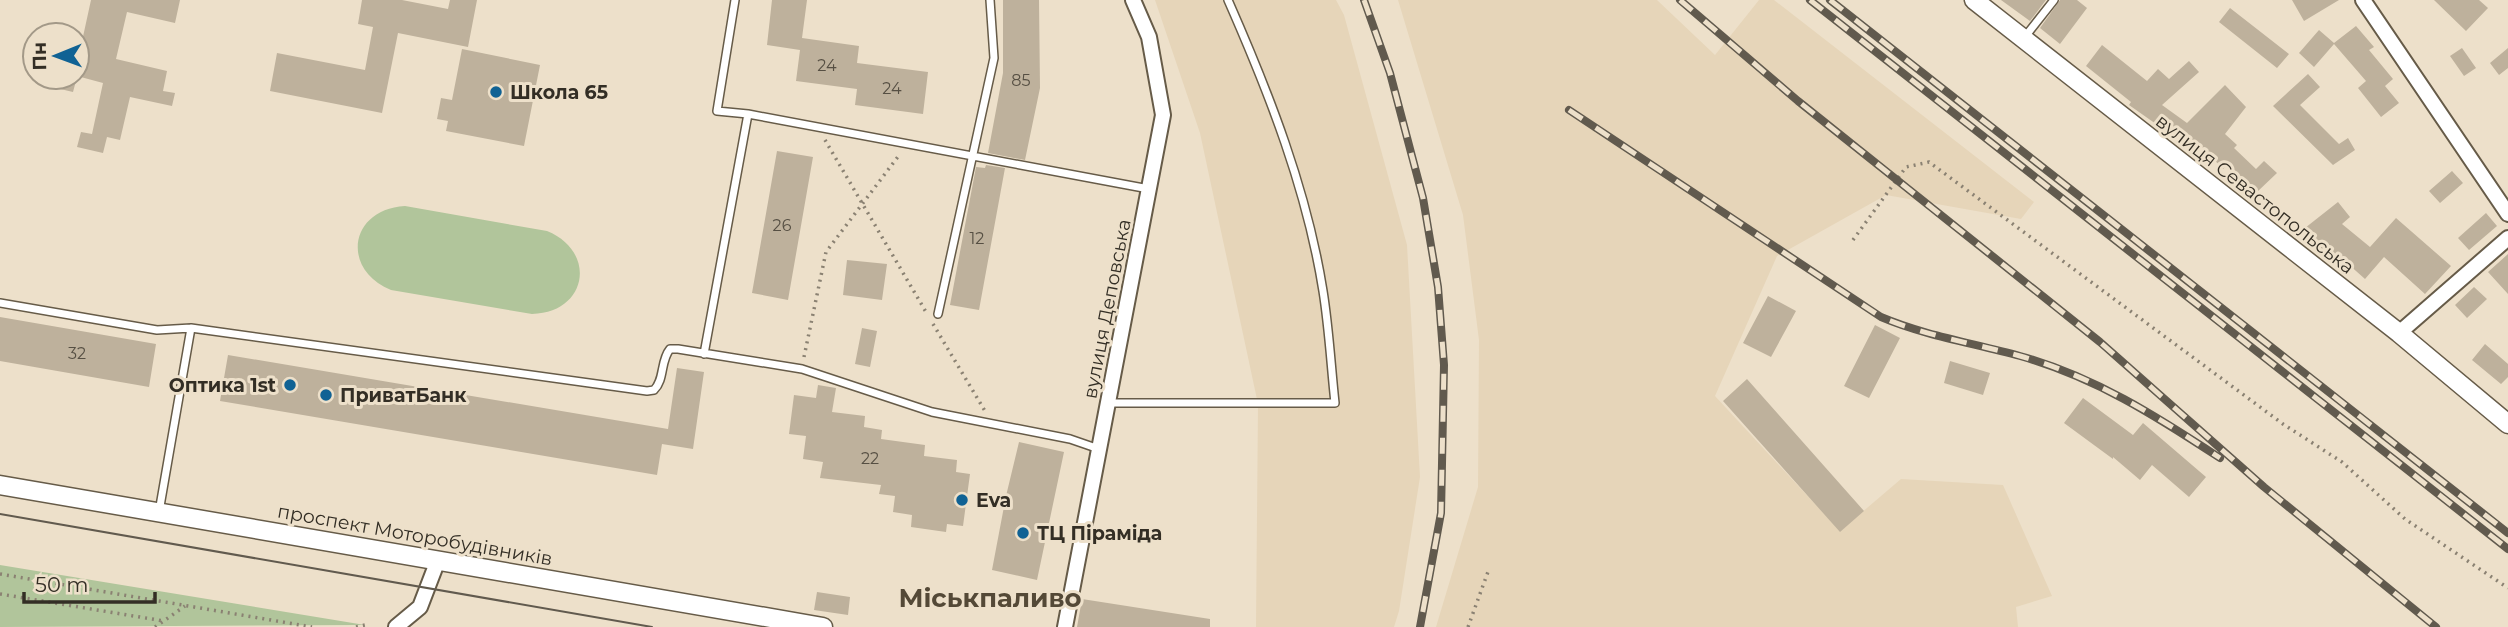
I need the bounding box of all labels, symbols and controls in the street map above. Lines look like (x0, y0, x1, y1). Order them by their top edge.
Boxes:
north arrow (21, 21, 91, 91)
text: Пн (28, 42, 51, 71)
house number: 24 (817, 56, 837, 75)
house number: 85 (1011, 71, 1031, 90)
house number: 24 (882, 79, 902, 98)
place label: Школа 65 (510, 81, 608, 104)
marker: Школа 65 (488, 84, 504, 100)
street label: вулиця Севастопольська (2151, 109, 2359, 279)
house number: 26 (773, 216, 792, 235)
street label: вулиця Деповська (1078, 217, 1136, 401)
house number: 12 (970, 229, 984, 248)
house number: 32 (68, 344, 86, 363)
place label: Оптика 1st (169, 374, 276, 397)
marker: Оптика 1st (282, 377, 298, 393)
place label: ПриватБанк (340, 384, 467, 407)
marker: ПриватБанк (318, 387, 334, 403)
house number: 22 (861, 449, 879, 468)
place label: Eva (976, 489, 1011, 512)
marker: Eva (954, 492, 970, 508)
street label: проспект Моторобудівників (276, 499, 554, 571)
place label: ТЦ Піраміда (1037, 522, 1162, 545)
marker: ТЦ Піраміда (1015, 525, 1031, 541)
scale bar (24, 560, 156, 604)
text: 50 m (35, 572, 89, 597)
district label: Міськпаливо (898, 582, 1082, 614)

